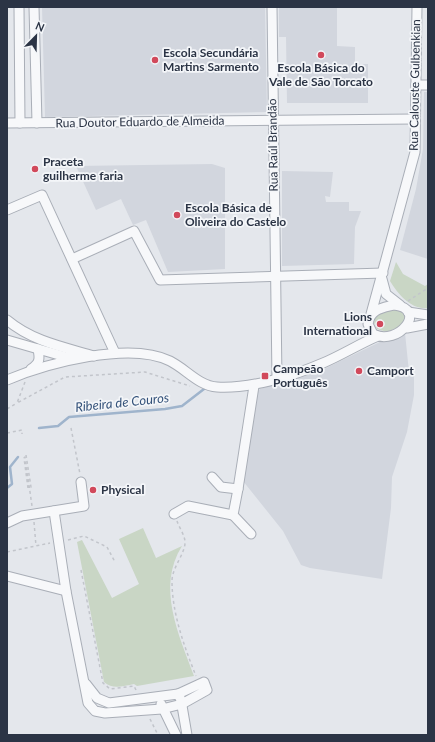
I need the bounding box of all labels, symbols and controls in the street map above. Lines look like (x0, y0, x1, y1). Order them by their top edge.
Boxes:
north arrow (16, 16, 56, 56)
text: N (34, 19, 47, 34)
street label: Rua Calouste Gulbenkian (406, 19, 423, 151)
place label: Escola Secundária Martins Sarmento (163, 45, 259, 74)
marker: Escola Básica do Vale de São Torcato (316, 50, 326, 60)
marker: Escola Secundária Martins Sarmento (150, 55, 160, 65)
place label: Escola Básica do Vale de São Torcato (268, 60, 373, 89)
street label: Rua Raúl Brandão (264, 98, 281, 192)
street label: Rua Doutor Eduardo de Almeida (55, 113, 225, 130)
place label: Praceta guilherme faria (43, 154, 123, 183)
marker: Praceta guilherme faria (30, 164, 40, 174)
place label: Escola Básica de Oliveira do Castelo (185, 200, 286, 229)
marker: Escola Básica de Oliveira do Castelo (172, 210, 182, 220)
place label: Lions International (303, 309, 372, 338)
marker: Lions International (375, 319, 385, 329)
place label: Campeão Português (273, 361, 328, 390)
place label: Camport (367, 363, 414, 378)
marker: Camport (354, 366, 364, 376)
marker: Campeão Português (260, 371, 270, 381)
water label: Ribeira de Couros (74, 389, 170, 415)
place label: Physical (101, 482, 144, 497)
marker: Physical (88, 485, 98, 495)

